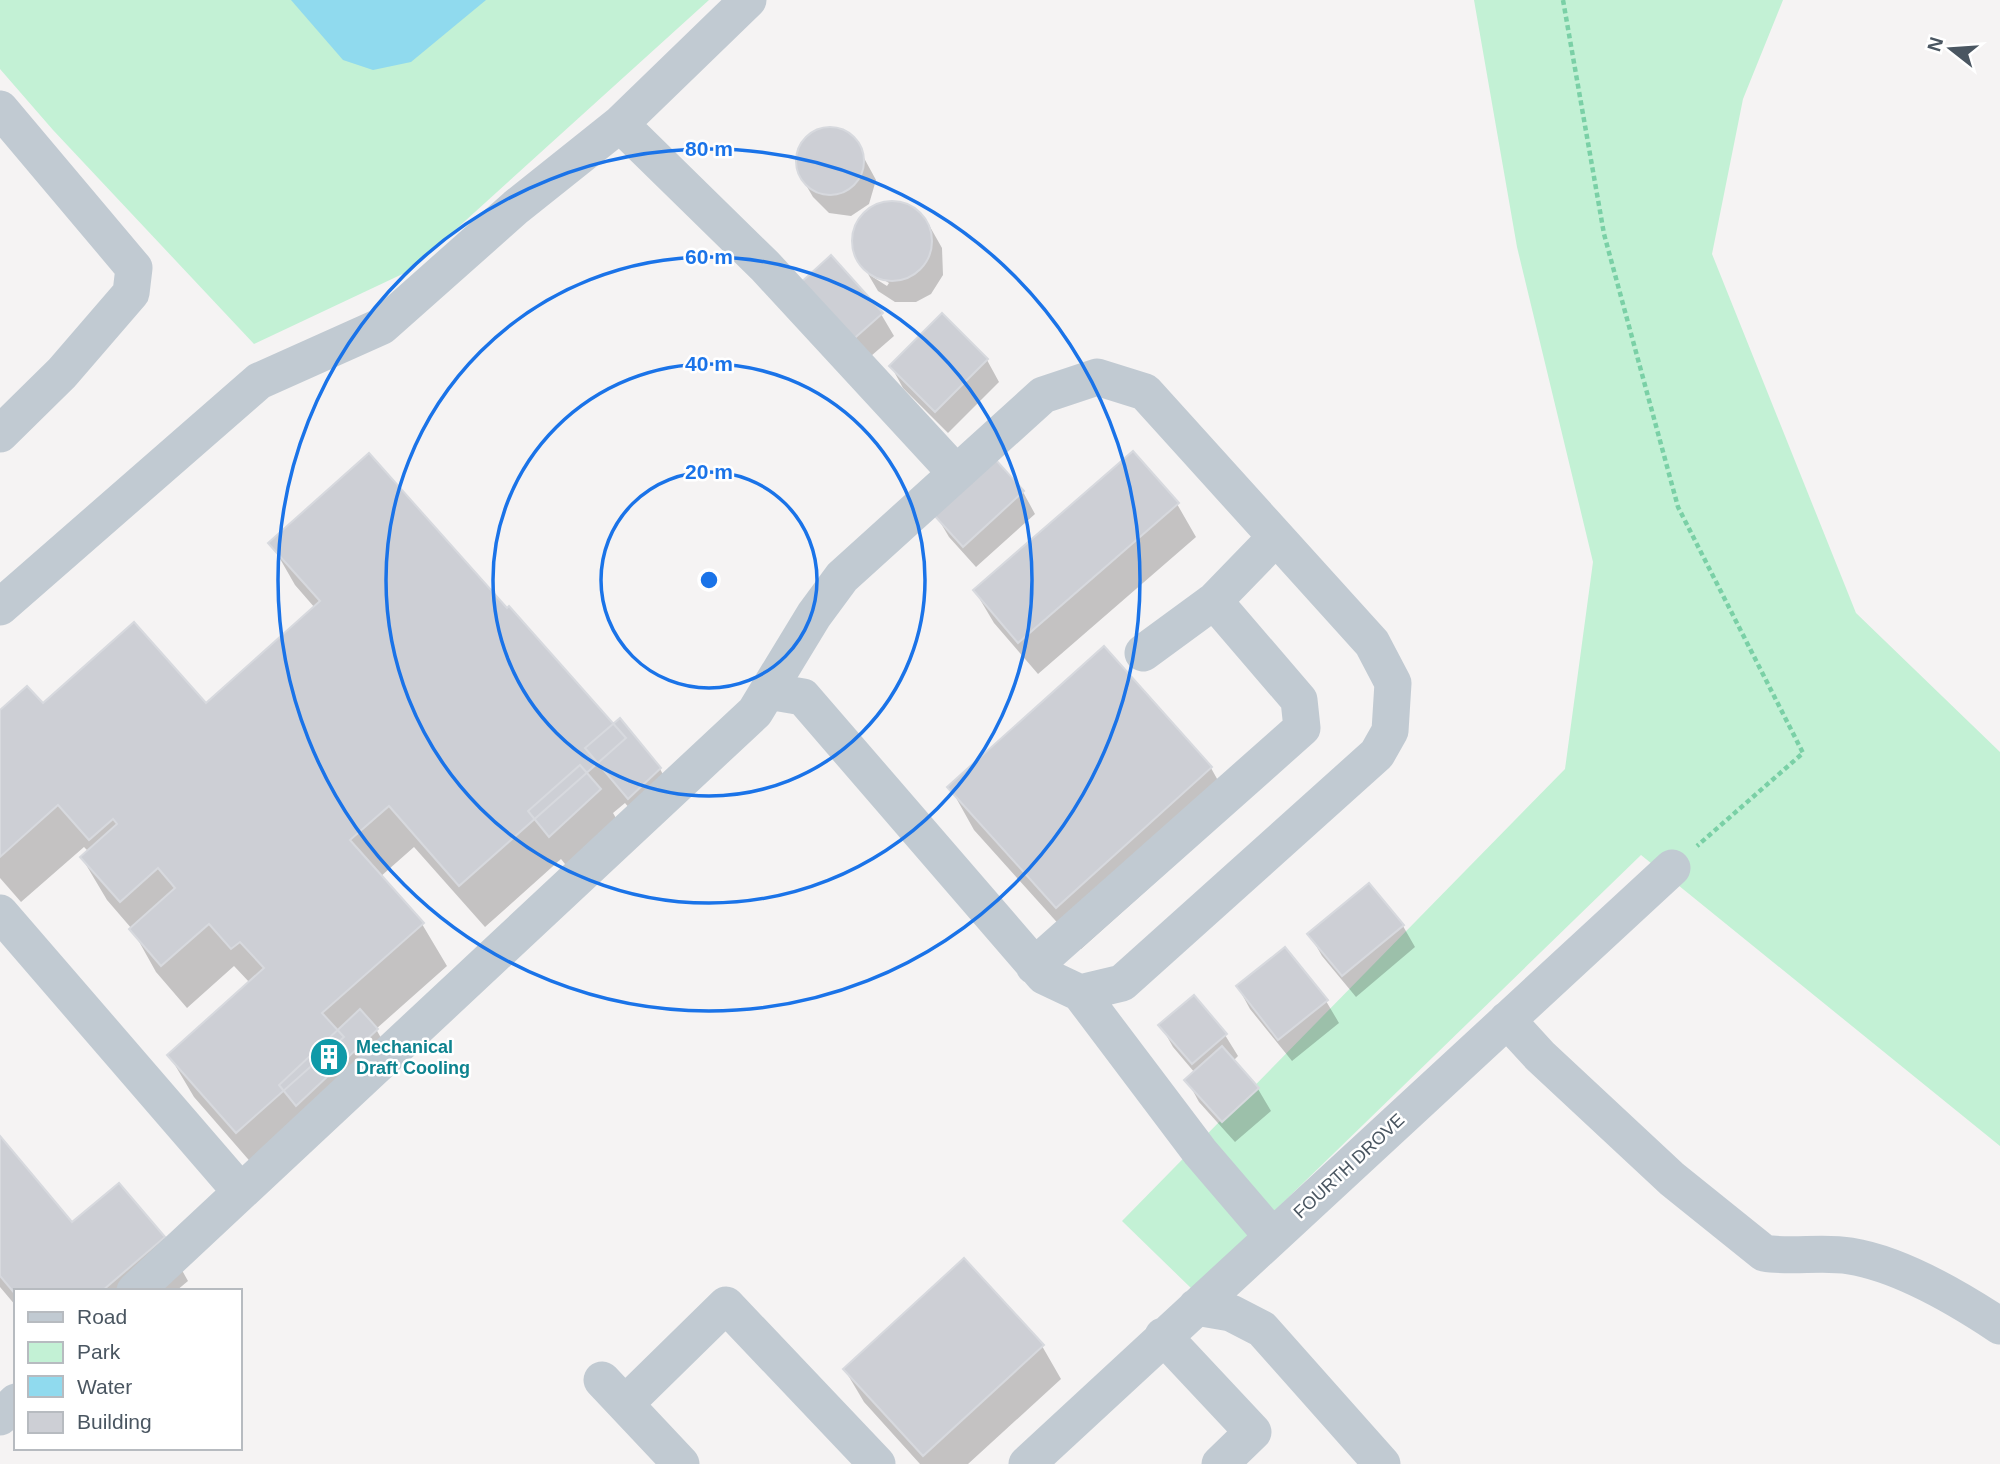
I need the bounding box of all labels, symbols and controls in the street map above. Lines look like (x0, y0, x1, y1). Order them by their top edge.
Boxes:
north arrow (1916, 14, 1986, 84)
text: N (1923, 35, 1947, 54)
text: 80 m (685, 137, 733, 160)
text: 60 m (685, 245, 733, 268)
text: 40 m (685, 352, 733, 375)
text: 20 m (685, 460, 733, 483)
centre of rings (697, 568, 721, 592)
building icon: Mechanical Draft Cooling (308, 1036, 350, 1078)
place label: Mechanical Draft Cooling (356, 1037, 470, 1078)
street label: FOURTH DROVE (1290, 1110, 1408, 1222)
legend (14, 1289, 242, 1450)
text: Road (77, 1305, 127, 1328)
text: Park (77, 1340, 121, 1363)
text: Water (77, 1375, 132, 1398)
text: Building (77, 1410, 152, 1433)

